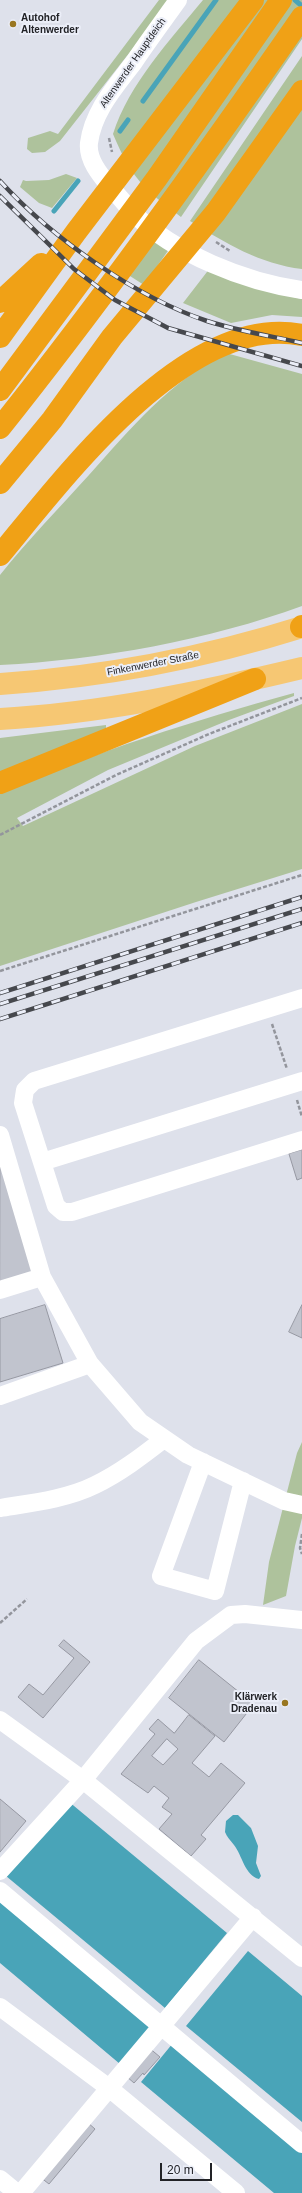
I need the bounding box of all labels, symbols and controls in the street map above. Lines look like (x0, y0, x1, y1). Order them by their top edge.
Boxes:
place label: Autohof Altenwerder (21, 12, 79, 36)
street label: Altenwerder Hauptdeich (97, 16, 169, 110)
marker: Autohof Altenwerder (8, 19, 18, 29)
street label: Finkenwerder Straße (106, 649, 200, 679)
place label: Klärwerk Dradenau (231, 1691, 277, 1714)
marker: Klärwerk Dradenau (280, 1698, 290, 1708)
scale bar (162, 2155, 214, 2181)
text: 20 m (167, 2163, 194, 2177)

